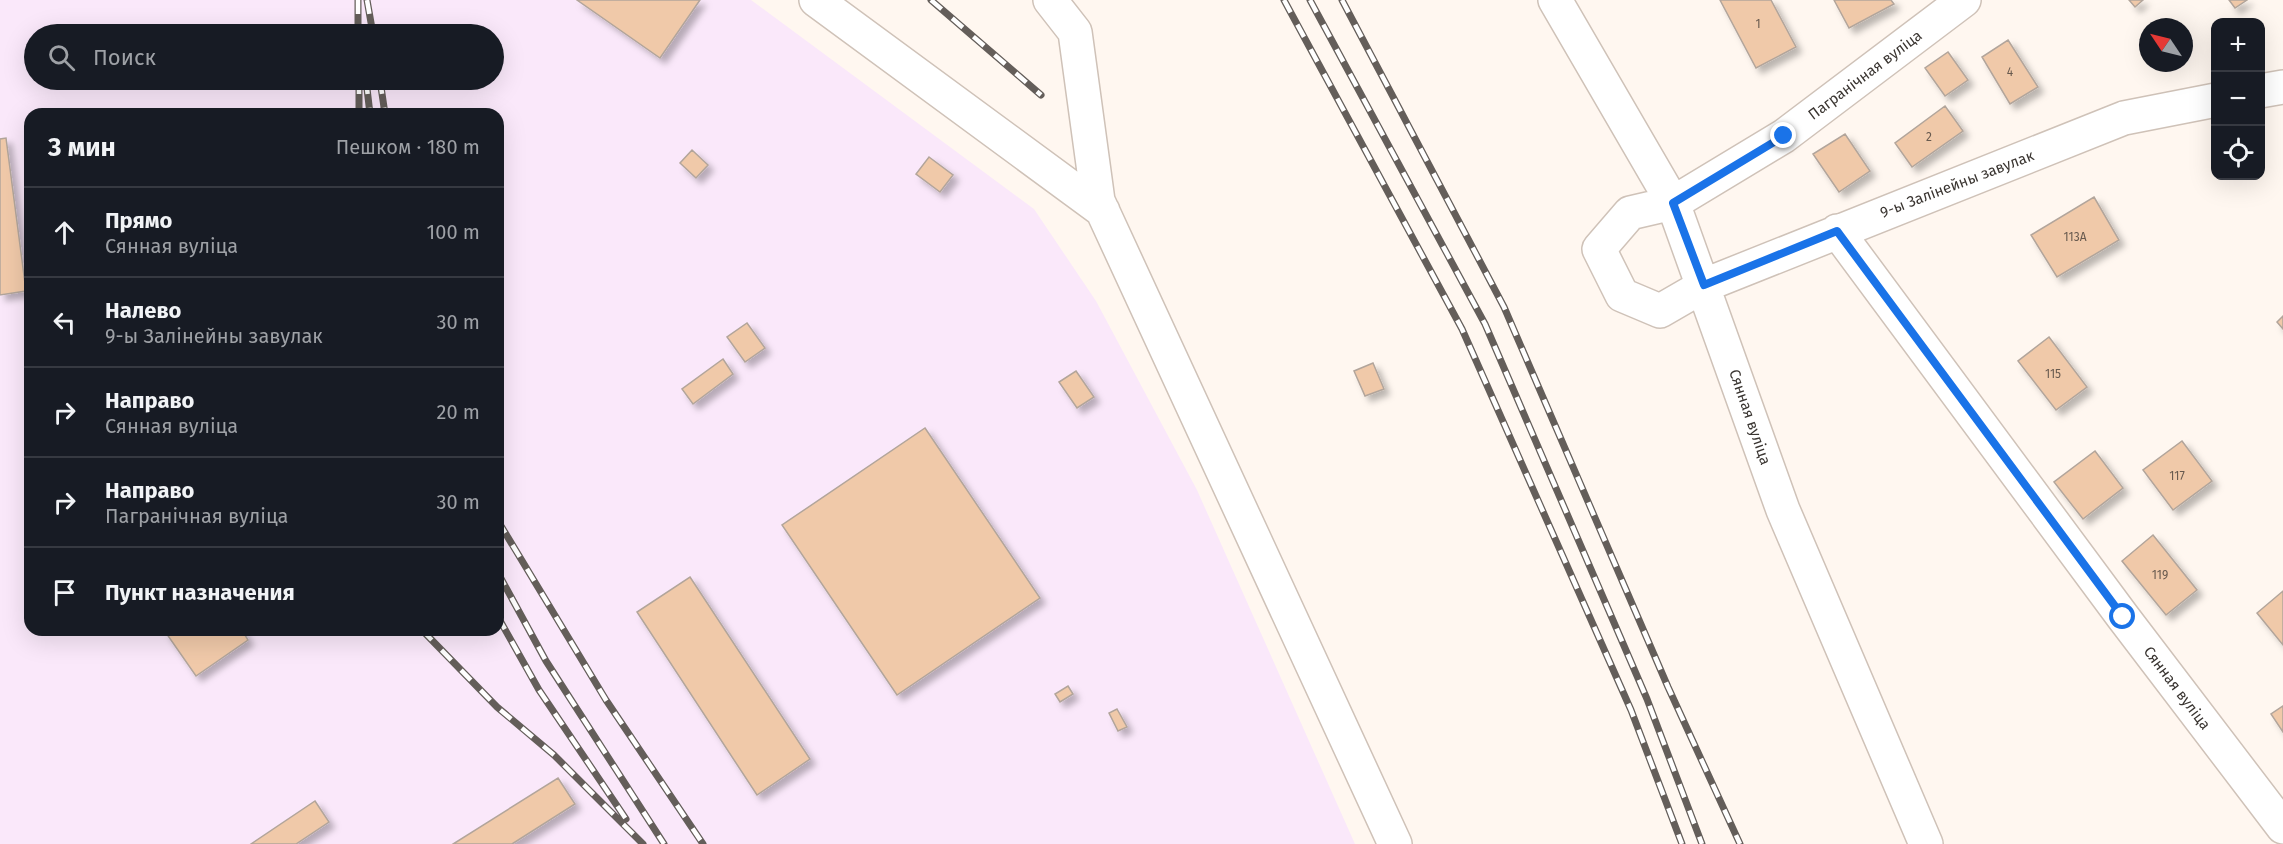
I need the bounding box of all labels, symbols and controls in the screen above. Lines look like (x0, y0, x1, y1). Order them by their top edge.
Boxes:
house number: 1 (1755, 17, 1761, 31)
north arrow (2139, 18, 2193, 72)
map controls (2211, 18, 2265, 180)
button: + (2211, 18, 2265, 72)
search box (24, 24, 504, 90)
street label: Пагранічная вуліца (1805, 26, 1925, 124)
icon: search (45, 41, 78, 74)
text: Поиск (93, 44, 156, 71)
house number: 4 (2007, 65, 2014, 79)
button: − (2211, 72, 2265, 126)
route end (1770, 122, 1796, 148)
button: locate (2211, 126, 2265, 180)
house number: 2 (1926, 130, 1932, 144)
text: 3 мин (48, 132, 116, 163)
text: Пешком · 180 m (336, 135, 480, 159)
street label: 9-ы Залінейны завулак (1878, 146, 2037, 222)
text: Прямо (105, 207, 172, 234)
icon: ahead (48, 216, 81, 249)
text: 100 m (427, 220, 480, 244)
house number: 113А (2063, 230, 2087, 244)
text: Сянная вуліца (105, 234, 238, 258)
text: Налево (105, 297, 181, 324)
icon: left (48, 306, 81, 339)
text: 30 m (436, 310, 480, 334)
text: 9-ы Залінейны завулак (105, 324, 323, 348)
street label: Сянная вуліца (1725, 367, 1775, 467)
house number: 115 (2045, 367, 2061, 381)
text: Направо (105, 387, 194, 414)
icon: right (48, 396, 81, 429)
text: 20 m (437, 400, 480, 424)
text: Сянная вуліца (105, 414, 238, 438)
house number: 117 (2169, 469, 2185, 483)
text: Направо (105, 477, 194, 504)
icon: right (48, 486, 81, 519)
text: 30 m (436, 490, 480, 514)
text: Пагранічная вуліца (105, 504, 288, 528)
house number: 119 (2152, 568, 2168, 582)
icon: arrive (48, 576, 81, 609)
text: Пункт назначения (105, 579, 295, 606)
route start (2109, 603, 2135, 629)
street label: Сянная вуліца (2140, 643, 2214, 733)

